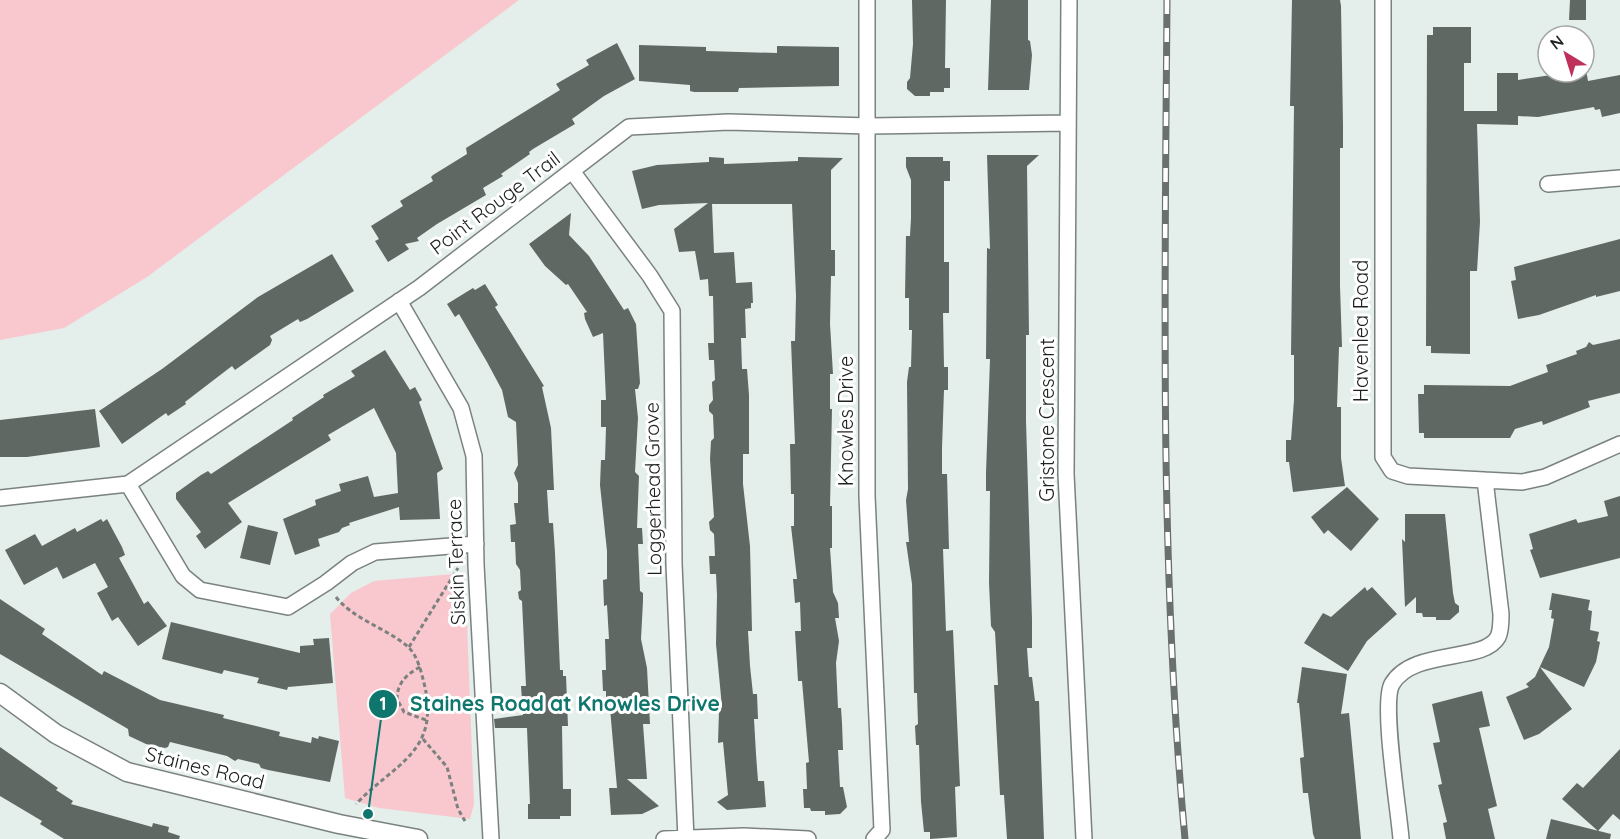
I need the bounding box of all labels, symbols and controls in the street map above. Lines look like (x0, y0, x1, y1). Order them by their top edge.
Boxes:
north arrow (1536, 24, 1596, 84)
text: N (1546, 31, 1568, 54)
street label: Point Rouge Trail (425, 145, 565, 260)
street label: Havenlea Road (1348, 260, 1373, 402)
street label: Gristone Crescent (1034, 338, 1059, 502)
street label: Knowles Drive (833, 356, 858, 486)
street label: Loggerhead Grove (638, 402, 667, 576)
street label: Siskin Terrace (441, 498, 470, 626)
callout: Staines Road at Knowles Drive (368, 684, 732, 723)
text: Staines Road at Knowles Drive (410, 690, 720, 716)
text: 1 (379, 692, 387, 715)
street label: Staines Road (143, 741, 267, 794)

